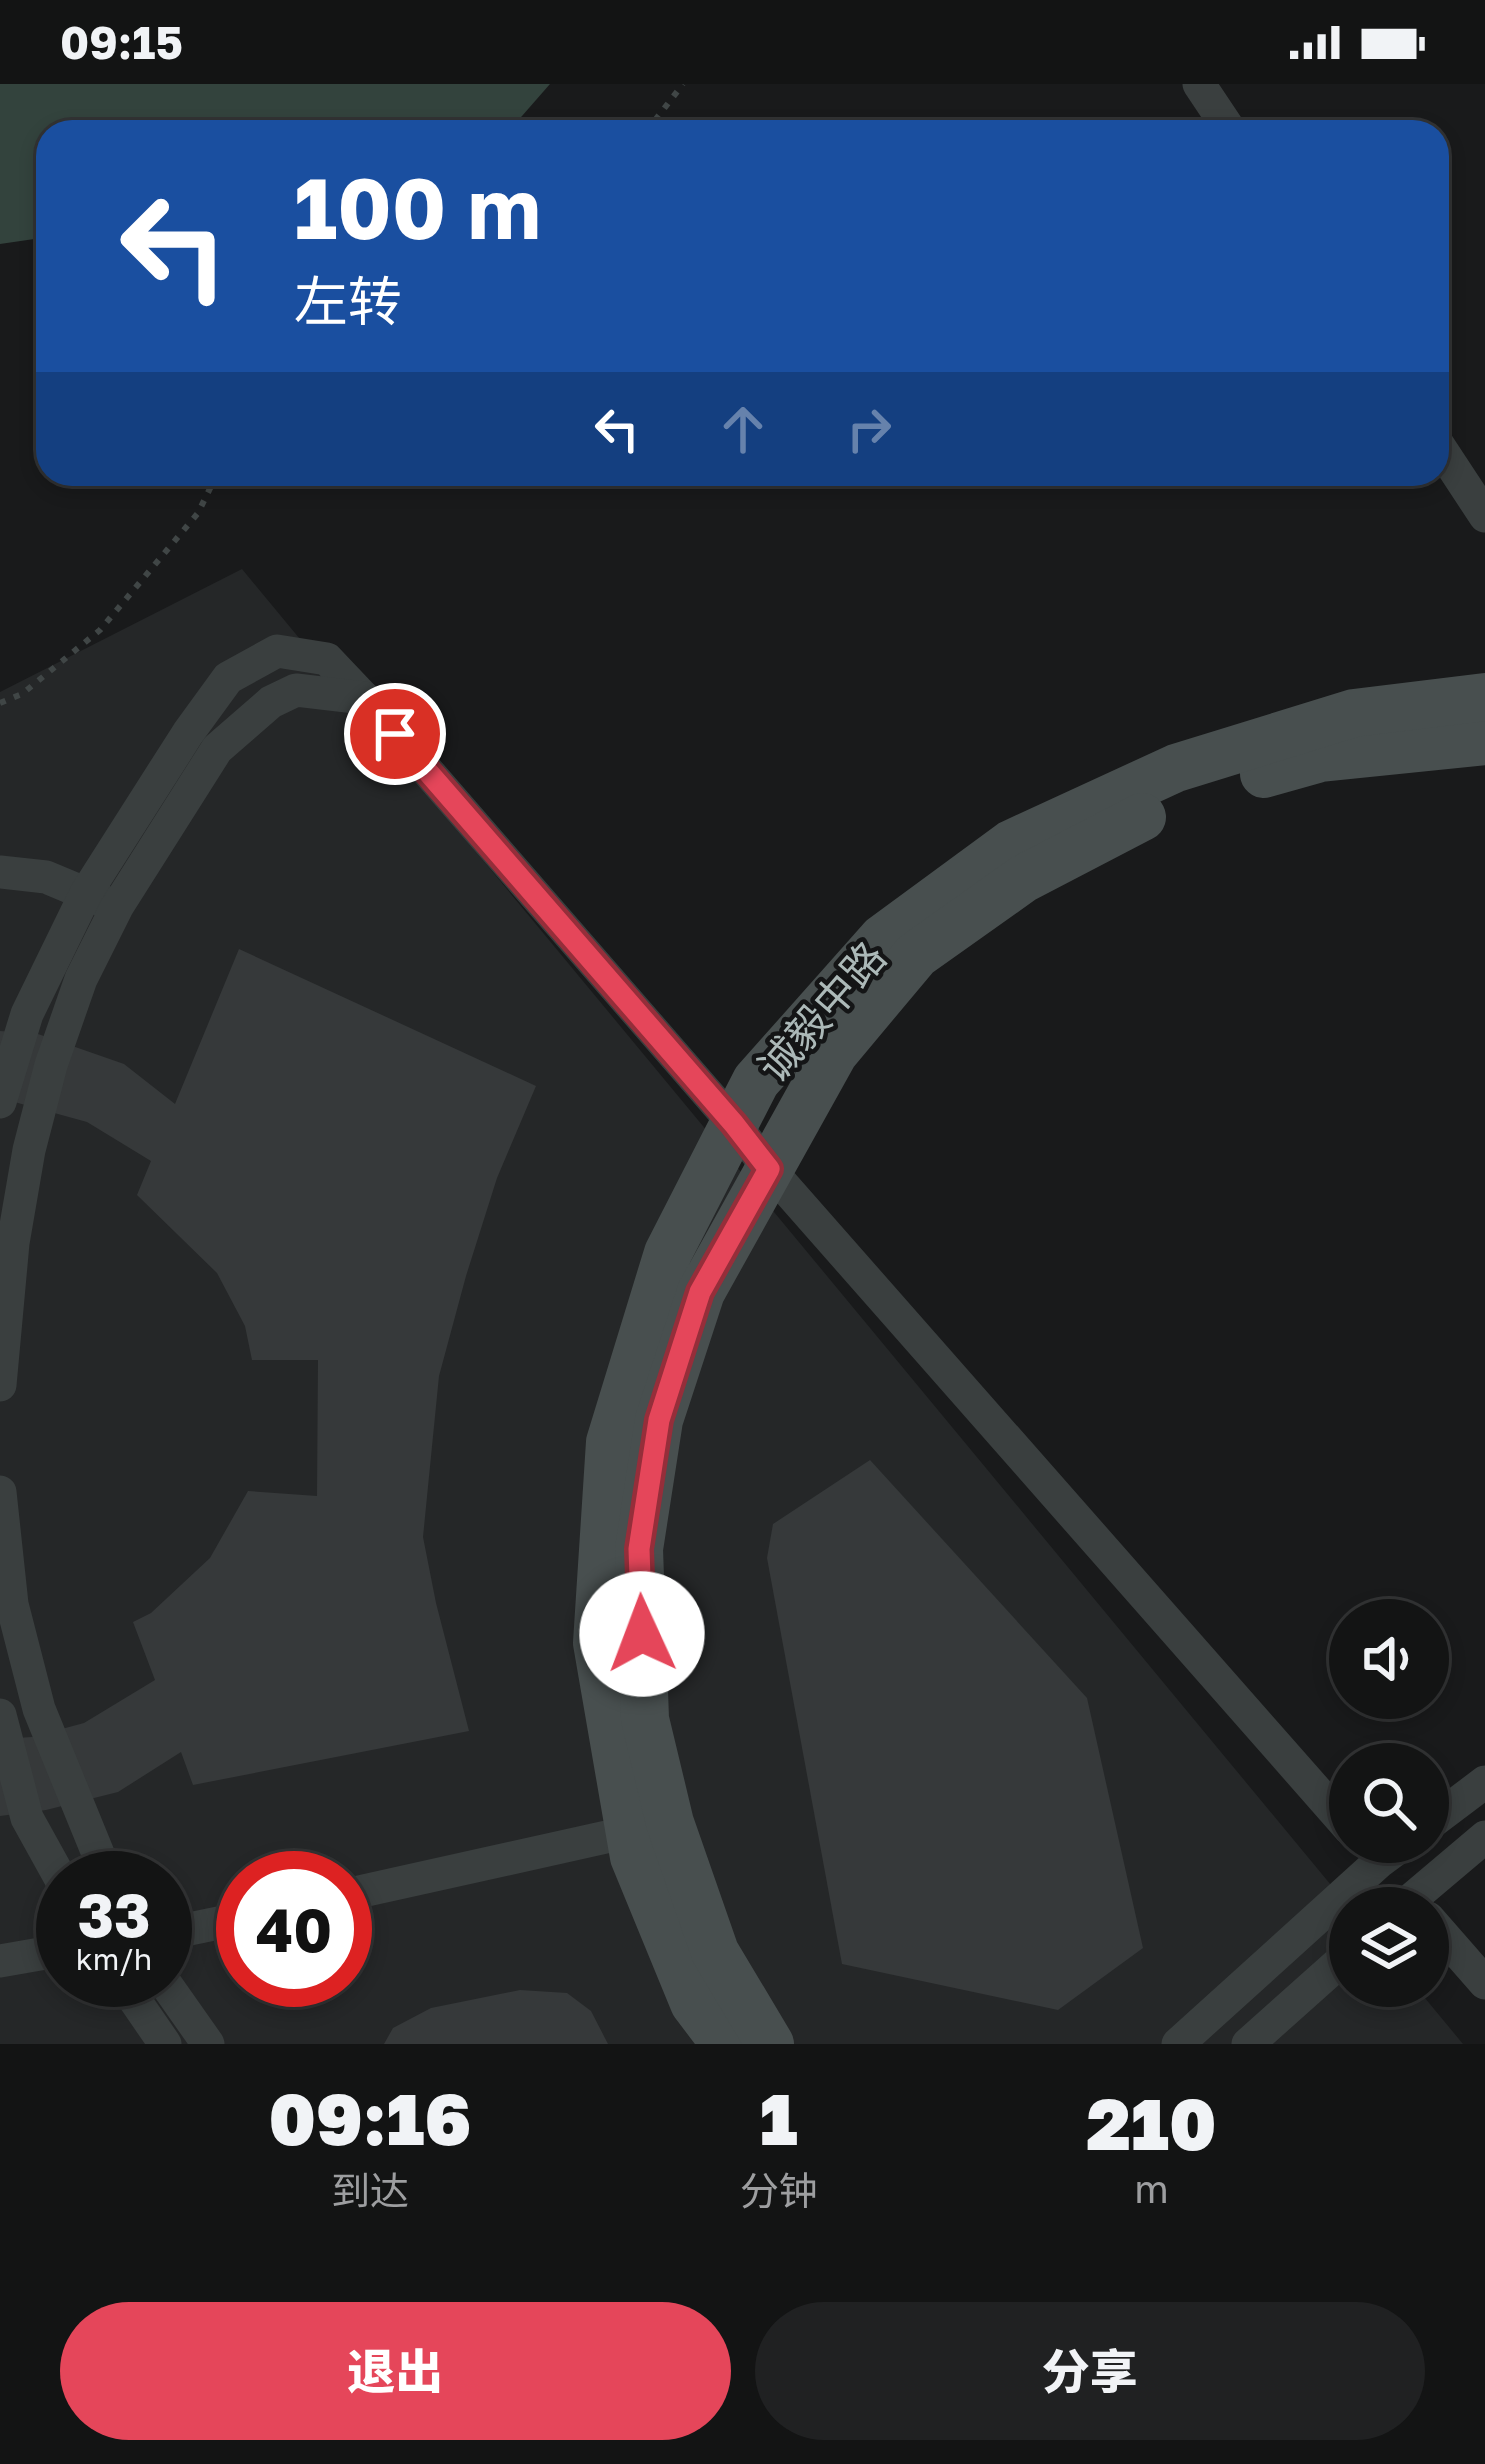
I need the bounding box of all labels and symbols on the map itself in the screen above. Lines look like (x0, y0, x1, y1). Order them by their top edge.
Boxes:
pin (344, 683, 446, 785)
street label: 诚毅中路 (747, 931, 895, 1091)
position arrow (579, 1571, 705, 1697)
speed limit sign: 40 (216, 1851, 372, 2007)

